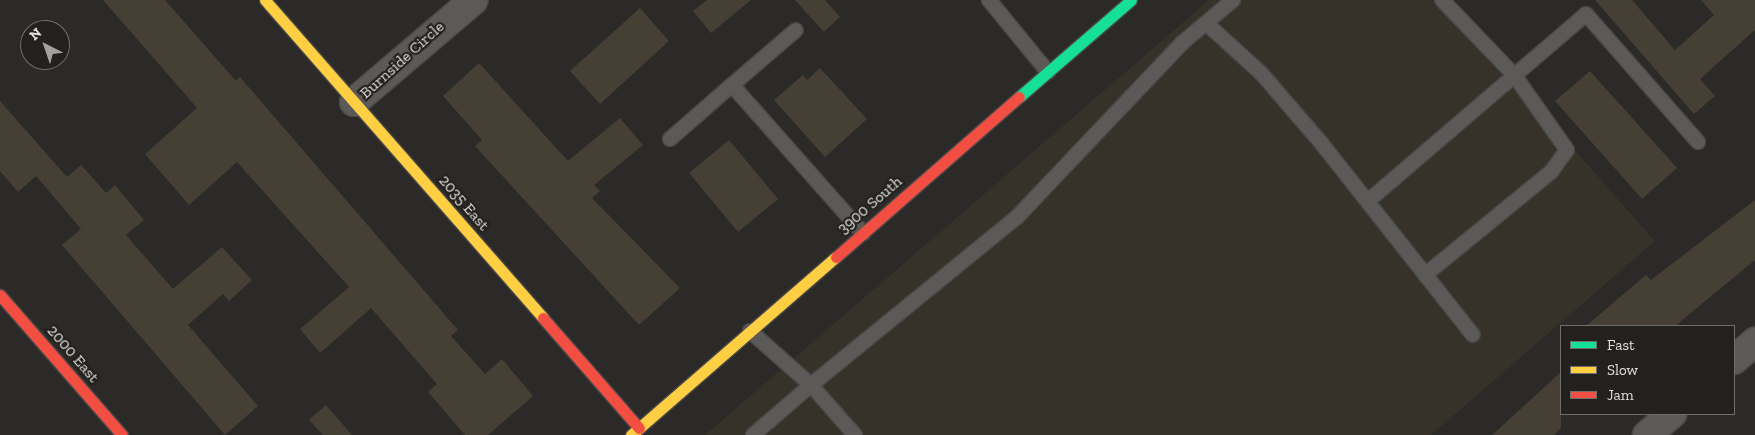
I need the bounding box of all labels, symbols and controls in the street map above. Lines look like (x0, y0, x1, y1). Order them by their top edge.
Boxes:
street label: Burnside Circle (356, 17, 448, 103)
north arrow (20, 20, 70, 70)
text: N (26, 24, 45, 44)
street label: 2035 East (435, 171, 493, 235)
street label: 3900 South (834, 172, 906, 238)
street label: 2000 East (43, 321, 103, 387)
legend (1560, 325, 1735, 415)
text: Fast (1607, 336, 1635, 354)
text: Slow (1607, 361, 1638, 379)
text: Jam (1607, 386, 1634, 404)

